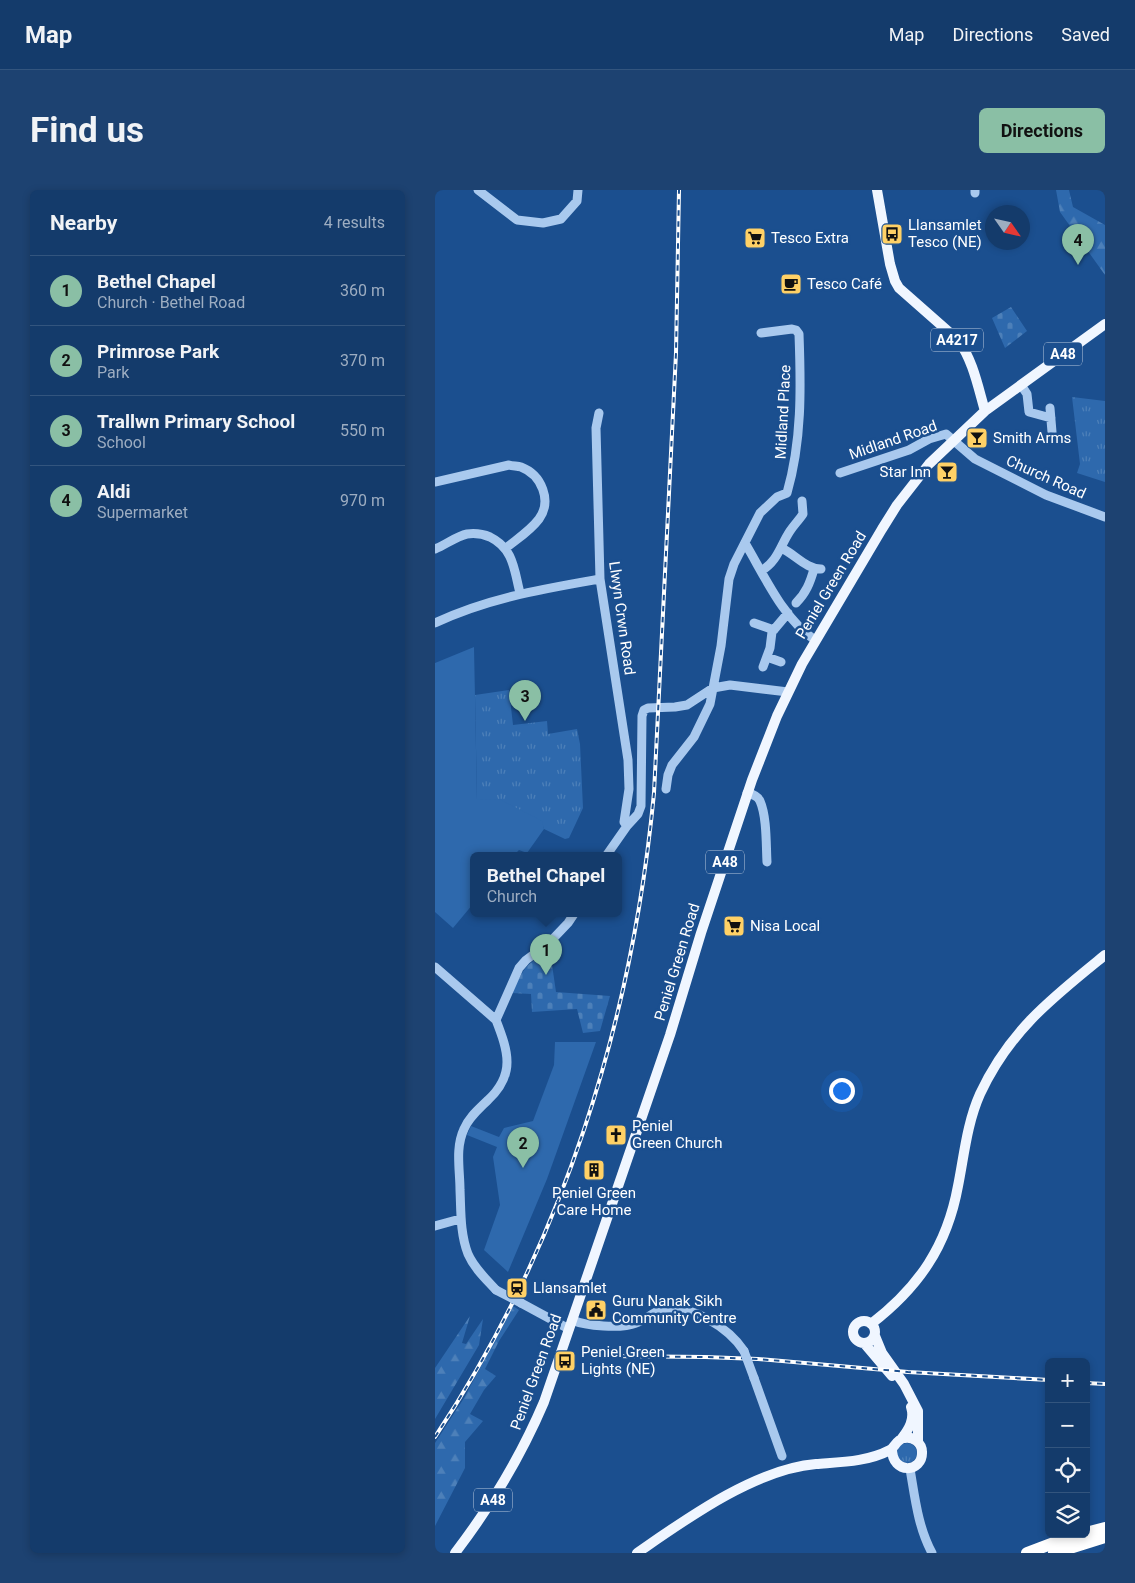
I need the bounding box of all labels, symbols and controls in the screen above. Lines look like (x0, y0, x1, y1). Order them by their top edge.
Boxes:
text: Map (25, 21, 72, 49)
text: Map (889, 24, 924, 45)
text: Directions (952, 24, 1033, 45)
text: Saved (1061, 24, 1110, 45)
button: Directions (979, 108, 1105, 153)
text: Find us (30, 110, 144, 151)
north arrow (985, 205, 1030, 250)
text: Nearby (50, 211, 117, 235)
text: 4 results (324, 213, 385, 232)
place label: Llansamlet Tesco (NE) (908, 216, 982, 251)
bus stop icon: Llansamlet Tesco (NE) (880, 222, 904, 246)
pin: 4 (1062, 224, 1094, 265)
supermarket icon: Tesco Extra (743, 226, 767, 250)
place label: Tesco Extra (771, 229, 849, 247)
text: Bethel Chapel (97, 270, 216, 293)
cafe icon: Tesco Café (779, 272, 803, 296)
place label: Tesco Café (807, 275, 882, 293)
text: 1 (61, 281, 71, 300)
text: 360 m (340, 281, 385, 300)
text: Church · Bethel Road (97, 293, 245, 312)
road number: A4217 (931, 328, 983, 352)
text: Primrose Park (97, 340, 219, 363)
road number: A48 (1044, 342, 1082, 365)
text: 2 (61, 351, 71, 370)
text: 370 m (340, 351, 385, 370)
text: Park (97, 363, 129, 382)
street label: Midland Place (772, 364, 794, 460)
text: Trallwn Primary School (97, 410, 295, 433)
street label: Midland Road (847, 417, 939, 463)
text: 3 (61, 421, 71, 440)
text: 550 m (340, 421, 385, 440)
bar icon: Smith Arms (965, 426, 989, 450)
place label: Smith Arms (993, 429, 1071, 447)
text: School (97, 433, 146, 452)
street label: Church Road (1003, 451, 1089, 503)
bar icon: Star Inn (935, 460, 959, 484)
place label: Star Inn (880, 463, 931, 481)
text: Aldi (97, 480, 131, 503)
text: 4 (61, 491, 71, 510)
text: 970 m (340, 491, 385, 510)
text: Supermarket (97, 503, 188, 522)
street label: Peniel Green Road (792, 528, 870, 642)
street label: Llwyn Crwn Road (605, 560, 639, 676)
pin: 3 (509, 680, 541, 721)
road number: A48 (706, 850, 744, 874)
popup (470, 852, 622, 917)
text: Bethel Chapel (487, 864, 605, 887)
text: Church (487, 887, 537, 906)
street label: Peniel Green Road (651, 901, 703, 1023)
supermarket icon: Nisa Local (722, 914, 746, 938)
place label: Nisa Local (750, 917, 820, 935)
pin: 1 (530, 934, 562, 975)
your location (829, 1078, 855, 1104)
place label: Peniel Green Church (632, 1117, 722, 1152)
church icon: Peniel Green Church (604, 1123, 628, 1147)
pin: 2 (507, 1127, 539, 1168)
building icon: Peniel Green Care Home (582, 1158, 606, 1182)
place label: Peniel Green Care Home (552, 1184, 636, 1219)
station icon: Llansamlet (505, 1276, 529, 1300)
place label: Llansamlet (533, 1279, 607, 1297)
place label: Guru Nanak Sikh Community Centre (612, 1292, 736, 1327)
public building icon: Guru Nanak Sikh Community Centre (584, 1298, 608, 1322)
street label: Peniel Green Road (507, 1312, 565, 1432)
place label: Peniel Green Lights (NE) (581, 1343, 665, 1378)
bus stop icon: Peniel Green Lights (NE) (553, 1349, 577, 1373)
map controls (1045, 1358, 1090, 1538)
button: + (1045, 1358, 1090, 1403)
button: − (1045, 1403, 1090, 1448)
button: locate (1045, 1448, 1090, 1493)
road number: A48 (474, 1488, 512, 1512)
button: layers (1045, 1493, 1090, 1538)

